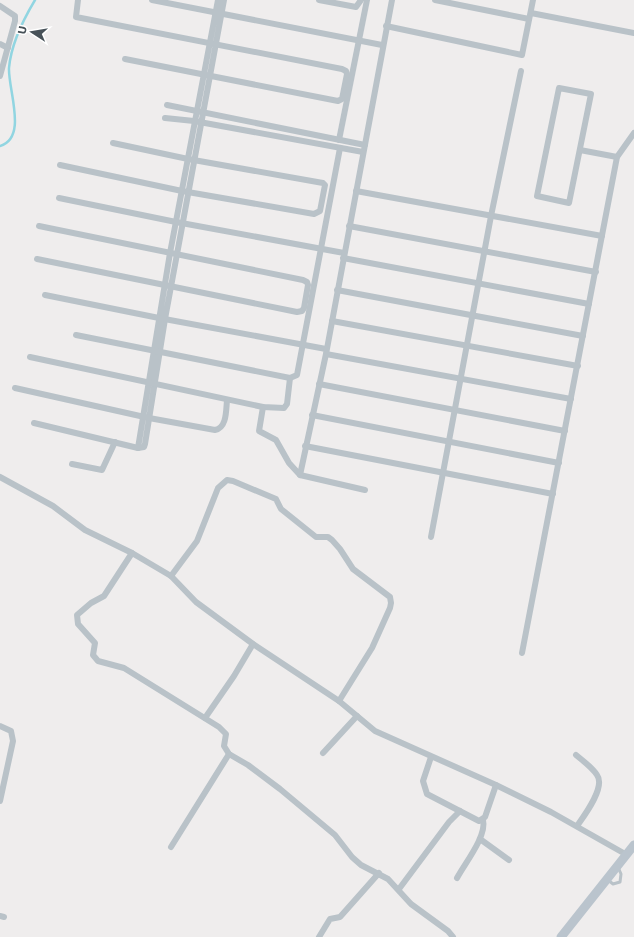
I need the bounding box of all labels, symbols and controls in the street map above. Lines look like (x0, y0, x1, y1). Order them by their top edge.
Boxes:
north arrow (12, 12, 52, 52)
text: U (15, 25, 29, 35)

